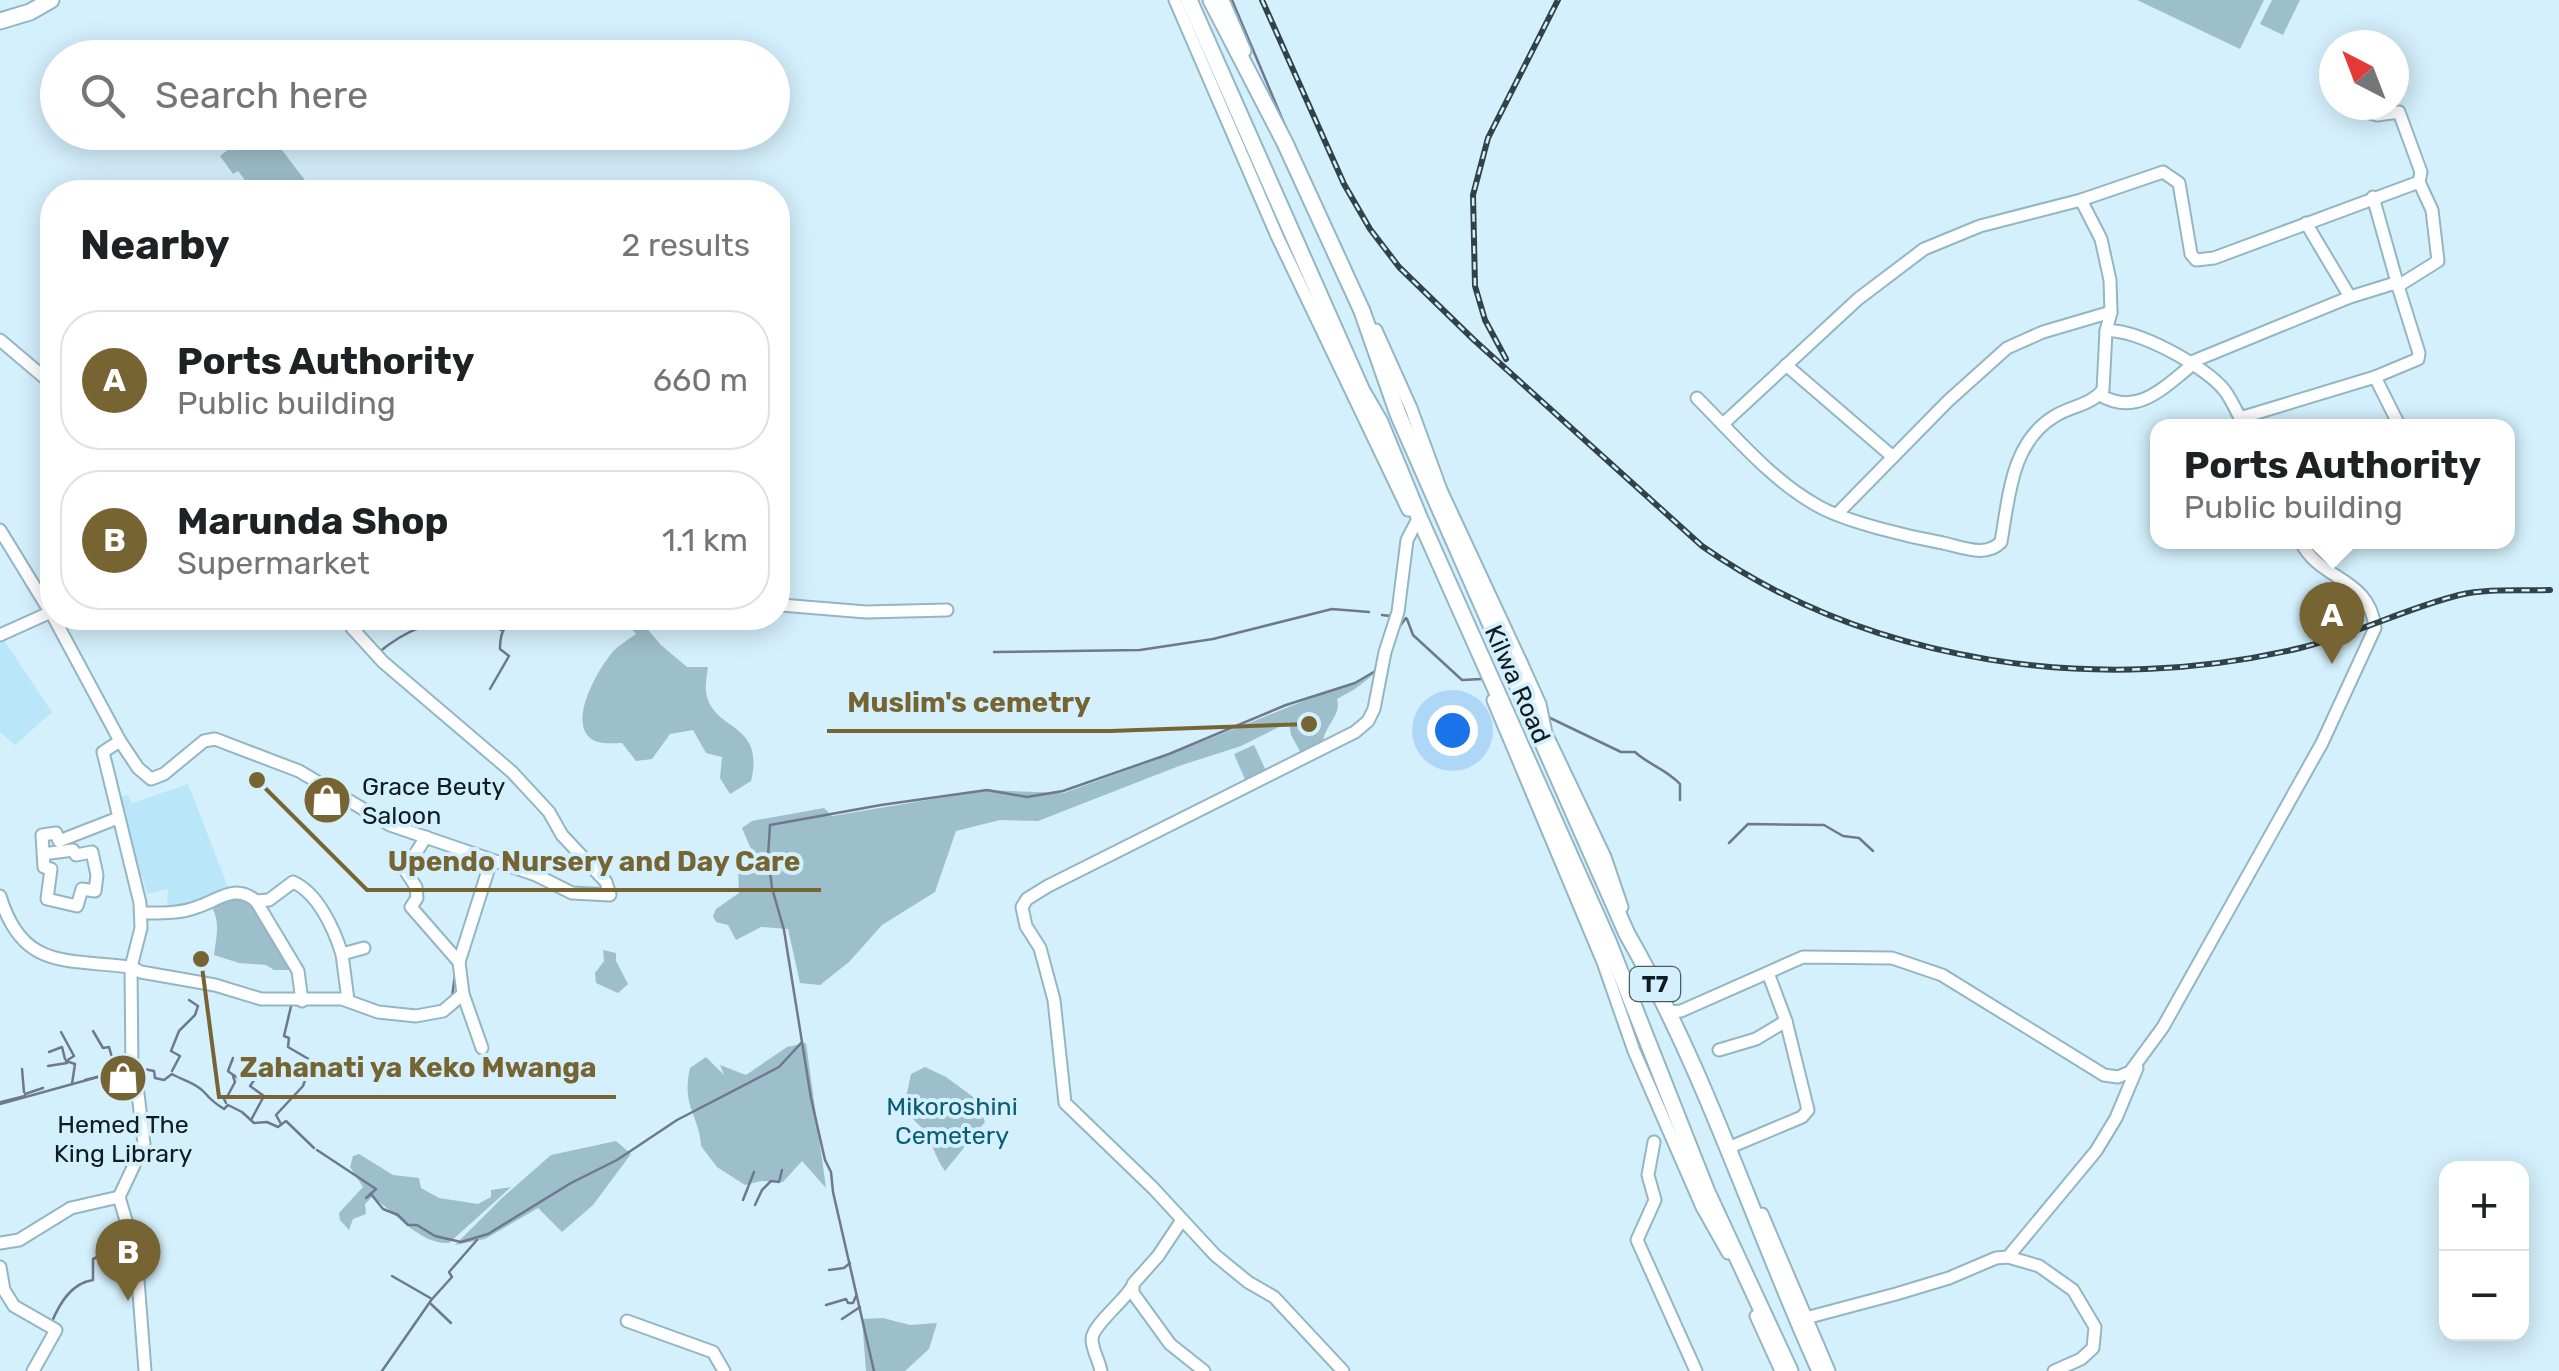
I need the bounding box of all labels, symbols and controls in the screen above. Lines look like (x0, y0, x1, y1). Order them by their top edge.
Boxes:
north arrow (2319, 30, 2409, 120)
search box (40, 40, 790, 150)
icon: search (75, 68, 130, 123)
text: Search here (155, 72, 368, 118)
text: Nearby (80, 220, 230, 270)
text: 2 results (621, 226, 750, 264)
text: Ports Authority (177, 338, 474, 384)
text: A (103, 361, 126, 399)
text: 660 m (653, 361, 748, 399)
text: Public building (177, 384, 396, 422)
popup (2150, 419, 2515, 549)
text: Ports Authority (2184, 442, 2481, 488)
text: Public building (2184, 488, 2403, 526)
text: Marunda Shop (177, 498, 449, 544)
text: B (103, 521, 126, 559)
text: 1.1 km (662, 521, 748, 559)
text: Supermarket (177, 544, 370, 582)
pin: A (2300, 582, 2364, 664)
street label: Kilwa Road (1479, 621, 1556, 748)
callout: Muslim's cemetry (827, 673, 1110, 731)
text: Muslim's cemetry (847, 686, 1091, 719)
your location (1427, 705, 1478, 756)
place label: Grace Beuty Saloon (362, 772, 506, 830)
shop icon: Grace Beuty Saloon (301, 774, 353, 826)
callout: Upendo Nursery and Day Care (367, 832, 821, 890)
text: Upendo Nursery and Day Care (388, 845, 800, 878)
road number: T7 (1630, 967, 1680, 1001)
callout: Zahanati ya Keko Mwanga (219, 1039, 616, 1097)
text: Zahanati ya Keko Mwanga (240, 1051, 596, 1084)
shop icon: Hemed The King Library (97, 1052, 149, 1104)
park label: Mikoroshini Cemetery (886, 1092, 1018, 1150)
place label: Hemed The King Library (54, 1110, 193, 1168)
map controls (2439, 1161, 2529, 1341)
button: + (2439, 1161, 2529, 1251)
pin: B (96, 1218, 160, 1301)
button: − (2439, 1251, 2529, 1341)

